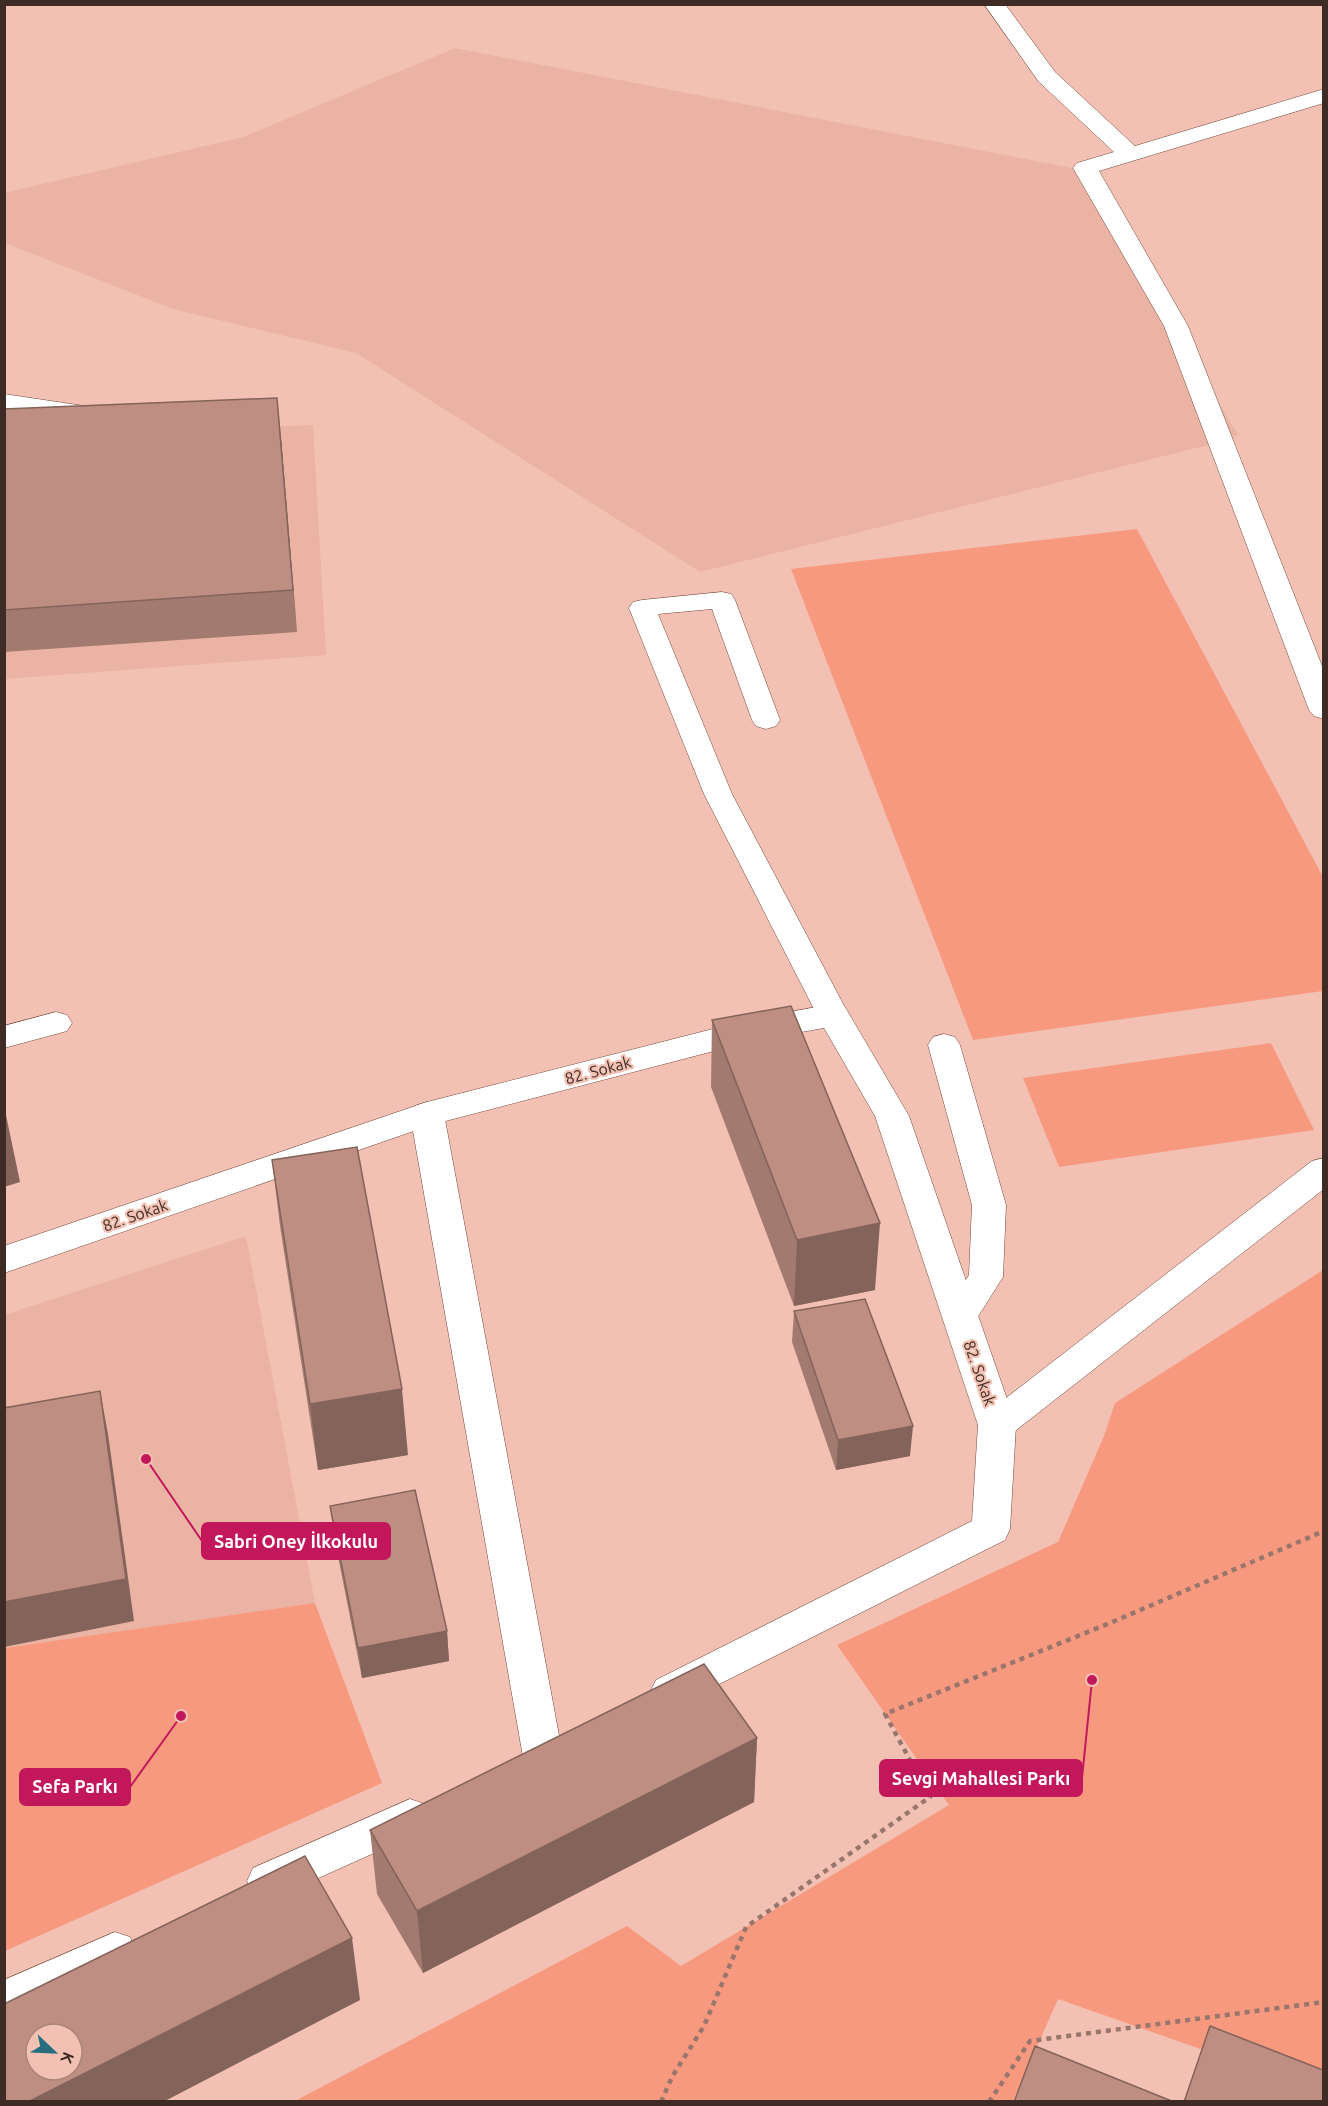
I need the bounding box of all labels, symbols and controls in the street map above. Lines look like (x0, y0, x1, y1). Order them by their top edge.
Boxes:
street label: 82. Sokak (563, 1053, 633, 1087)
street label: 82. Sokak (100, 1195, 170, 1235)
street label: 82. Sokak (960, 1338, 1000, 1408)
callout: Sabri Oney İlkokulu (202, 1523, 390, 1559)
text: Sabri Oney İlkokulu (214, 1531, 378, 1551)
callout: Sevgi Mahallesi Parkı (880, 1760, 1082, 1796)
text: Sevgi Mahallesi Parkı (892, 1768, 1070, 1788)
callout: Sefa Parkı (20, 1769, 130, 1805)
text: Sefa Parkı (32, 1776, 118, 1796)
north arrow (24, 2022, 84, 2082)
text: K (57, 2049, 78, 2067)

